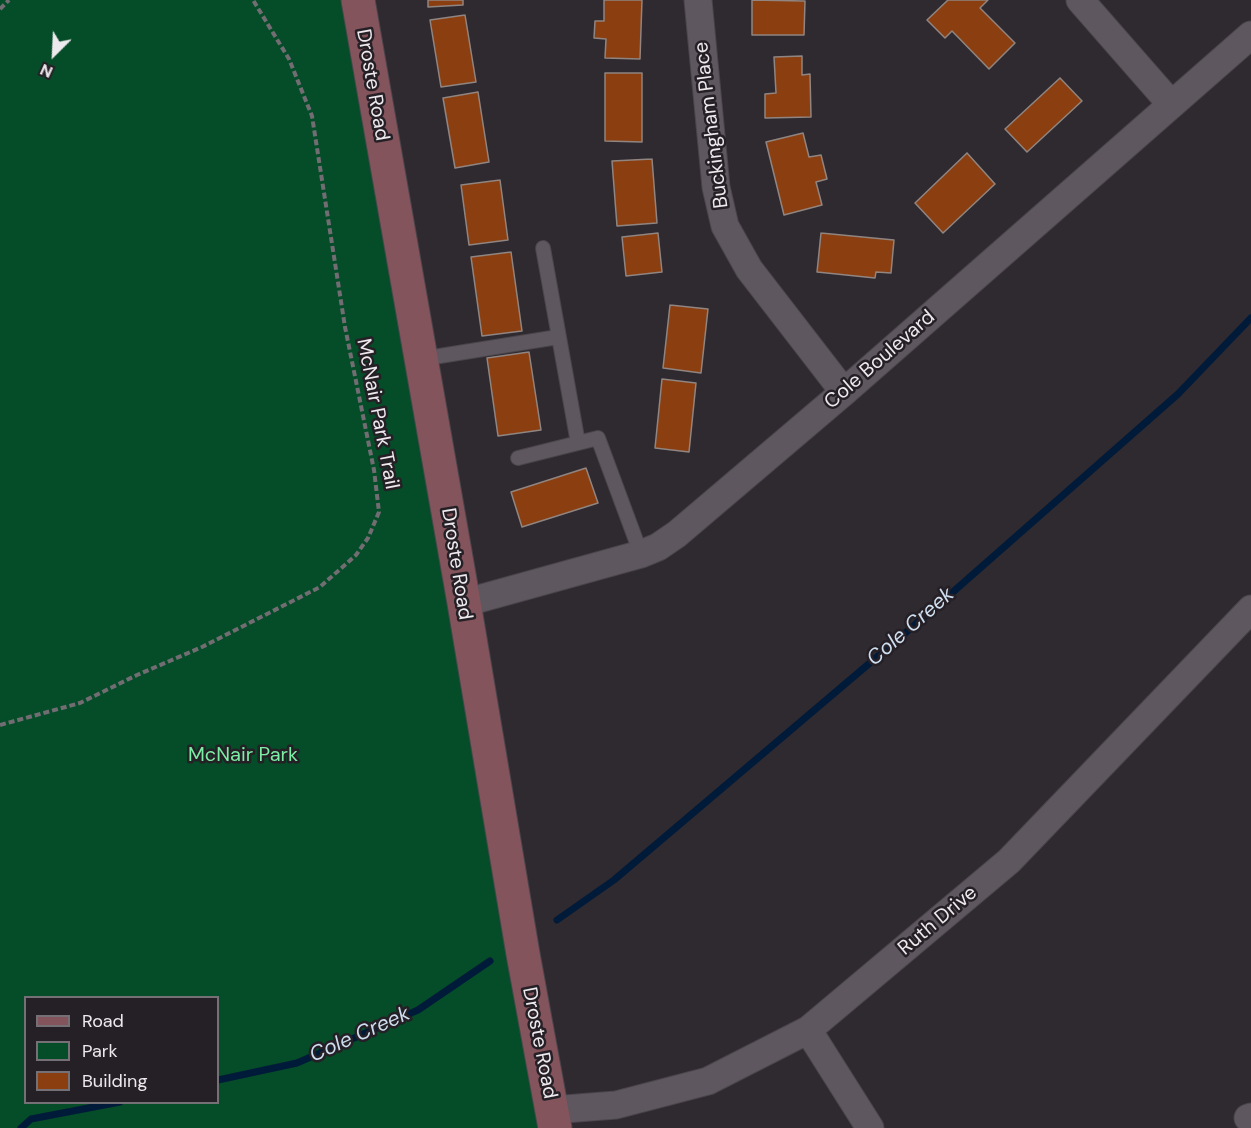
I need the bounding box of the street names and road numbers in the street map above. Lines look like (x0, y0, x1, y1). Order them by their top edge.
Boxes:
street label: Droste Road (350, 27, 394, 143)
street label: Buckingham Place (690, 40, 734, 210)
street label: Cole Boulevard (820, 305, 940, 415)
street label: McNair Park Trail (351, 337, 403, 491)
street label: Droste Road (435, 506, 477, 622)
street label: Ruth Drive (894, 881, 982, 961)
street label: Droste Road (516, 985, 562, 1101)

